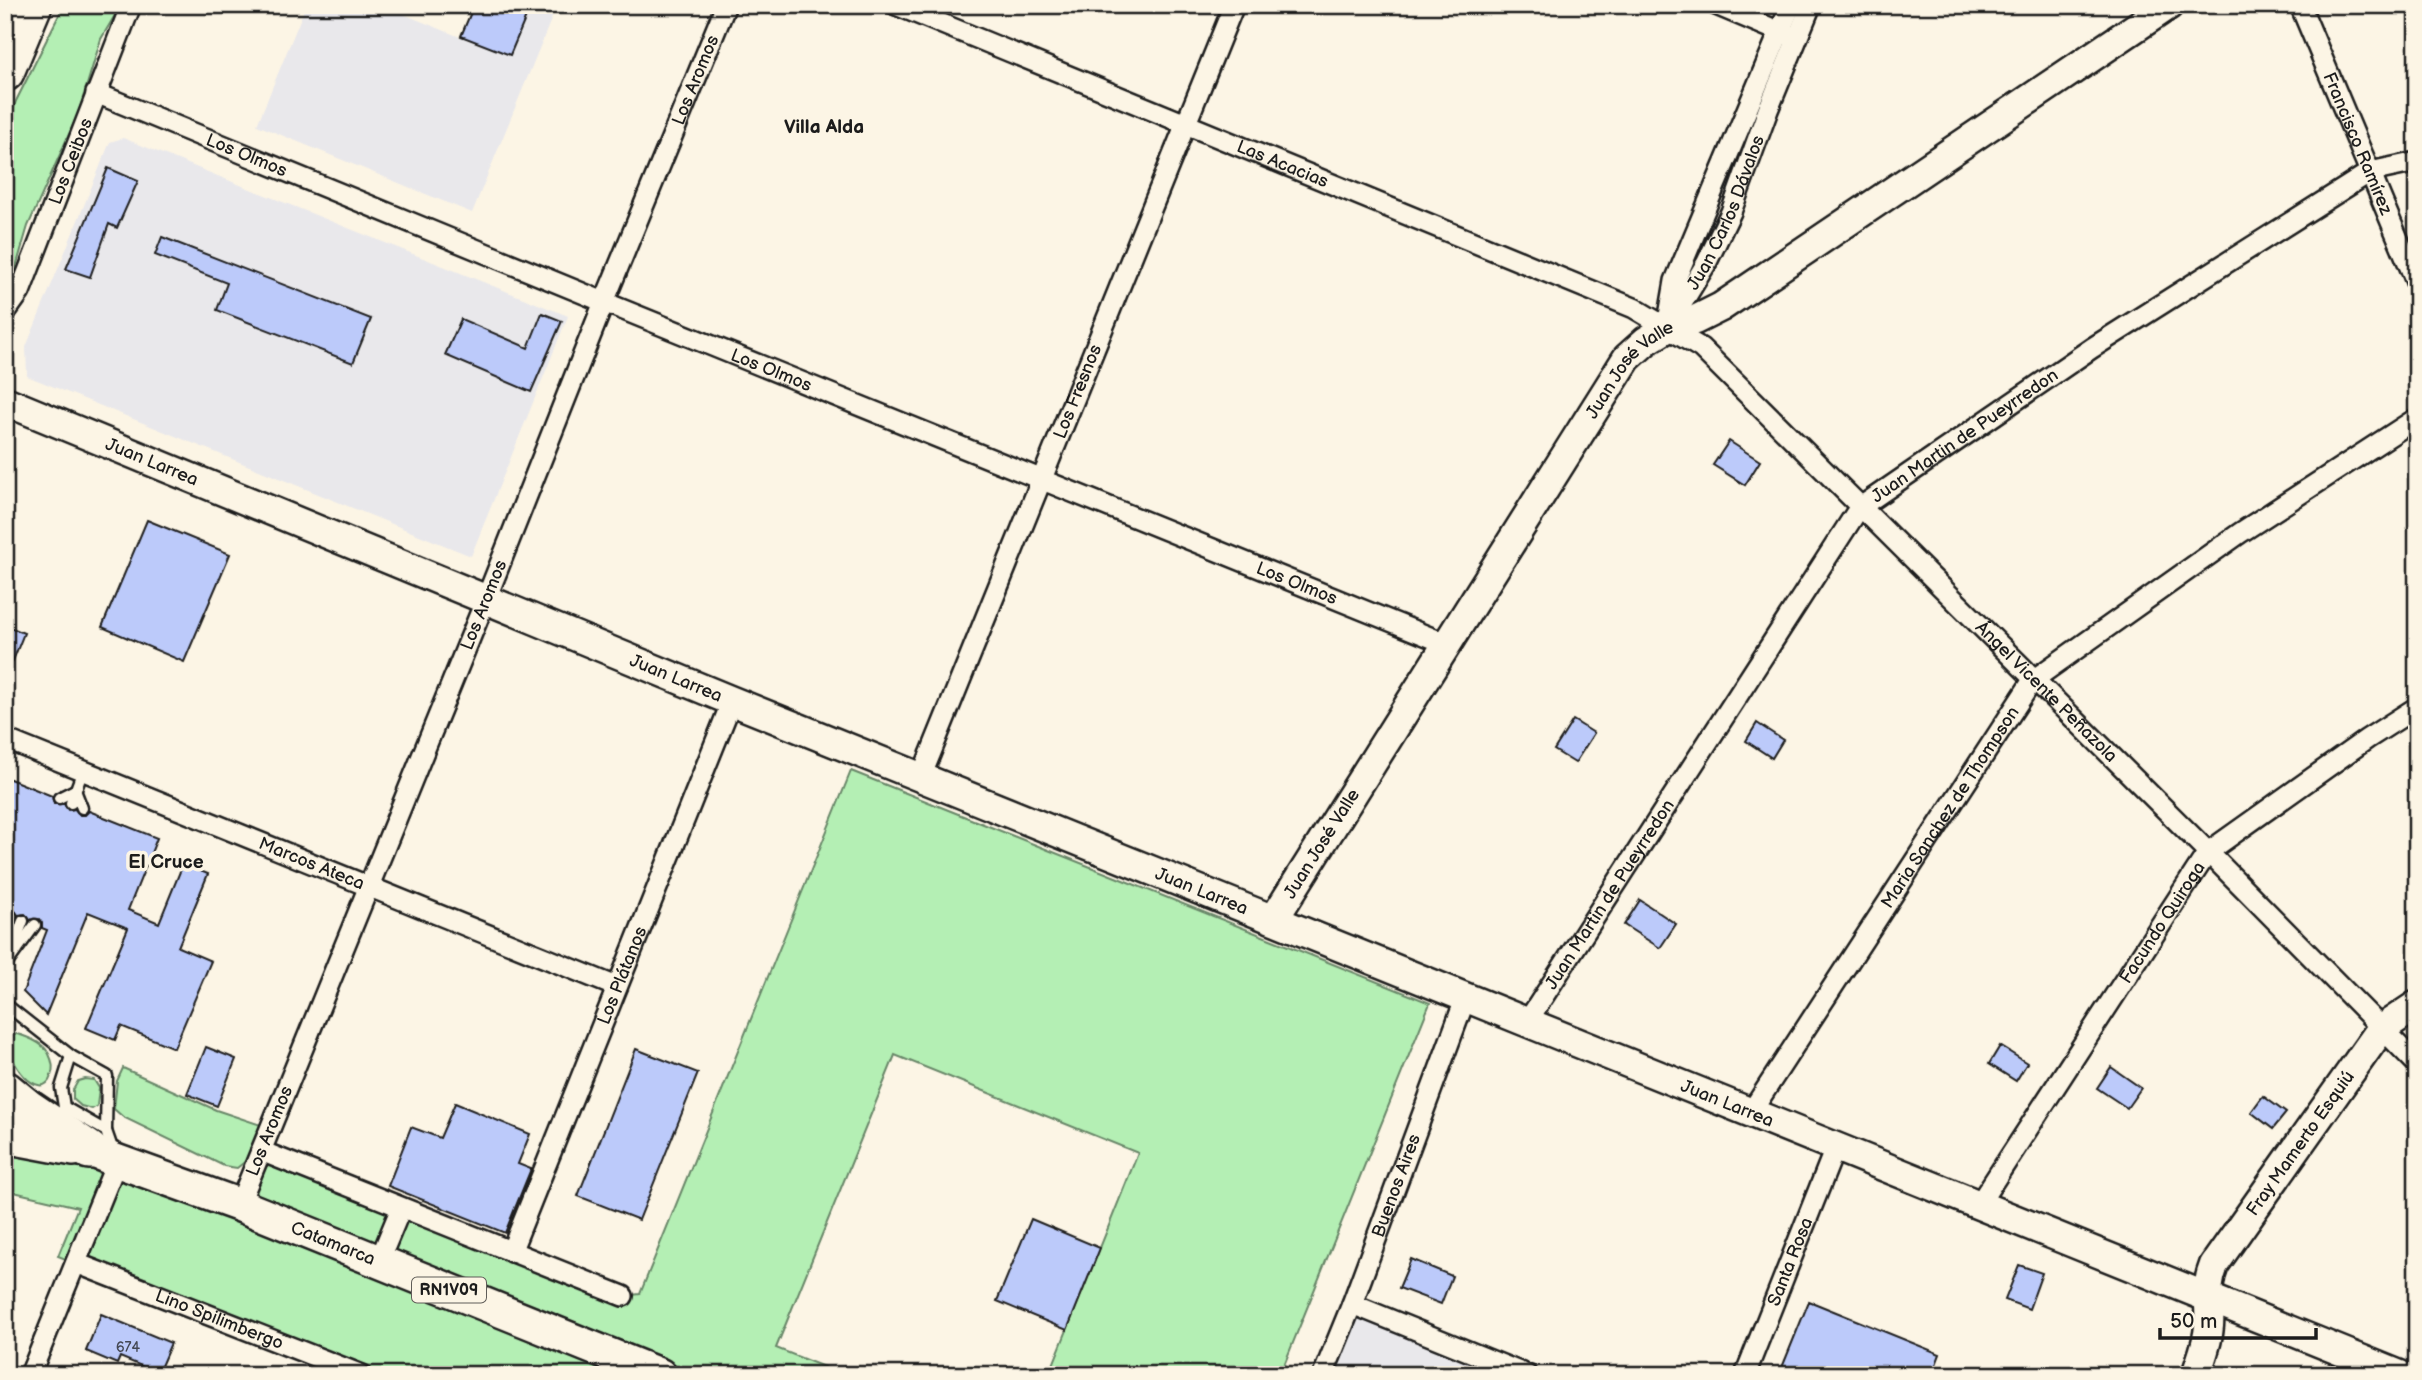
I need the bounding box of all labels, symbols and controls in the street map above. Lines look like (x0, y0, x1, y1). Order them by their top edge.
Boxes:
street label: Los Aromos (667, 32, 723, 128)
street label: Francisco Ramírez (2319, 69, 2397, 218)
street label: Los Ceibos (44, 115, 97, 207)
district label: Villa Alda (784, 116, 864, 139)
street label: Los Olmos (203, 129, 290, 181)
street label: Juan Carlos Dávalos (1682, 132, 1768, 294)
street label: Las Acacias (1234, 136, 1332, 192)
street label: Juan José Valle (1581, 316, 1676, 423)
street label: Los Fresnos (1049, 341, 1106, 442)
street label: Los Olmos (728, 344, 815, 396)
street label: Juan Martin de Pueyrredon (1867, 364, 2062, 507)
street label: Juan Larrea (103, 433, 201, 490)
street label: Los Aromos (456, 557, 511, 653)
street label: Los Olmos (1253, 557, 1341, 609)
street label: Ángel Vicente Peñazola (1971, 615, 2122, 766)
street label: Juan Larrea (627, 650, 725, 706)
street label: Maria Sanchez de Thompson (1876, 702, 2023, 912)
street label: Juan José Valle (1279, 785, 1364, 902)
street label: Juan Martin de Pueyrredon (1540, 795, 1678, 993)
street label: Marcos Ateca (256, 833, 368, 894)
district label: El Cruce (128, 851, 204, 874)
street label: Facundo Quiroga (2115, 858, 2209, 987)
street label: Juan Larrea (1152, 863, 1251, 919)
street label: Los Plátanos (593, 923, 651, 1027)
street label: Fray Mamerto Esquiú (2242, 1067, 2359, 1220)
street label: Juan Larrea (1678, 1075, 1777, 1131)
street label: Los Aromos (241, 1083, 297, 1179)
street label: Buenos Aires (1367, 1131, 1425, 1240)
street label: Santa Rosa (1763, 1214, 1817, 1309)
street label: Catamarca (288, 1217, 379, 1269)
road number: RN1V09 (412, 1278, 486, 1302)
street label: Lino Spilimbergo (152, 1285, 287, 1354)
scale bar (2160, 1296, 2315, 1340)
text: 50 m (2170, 1309, 2217, 1334)
house number: 674 (116, 1339, 140, 1356)

